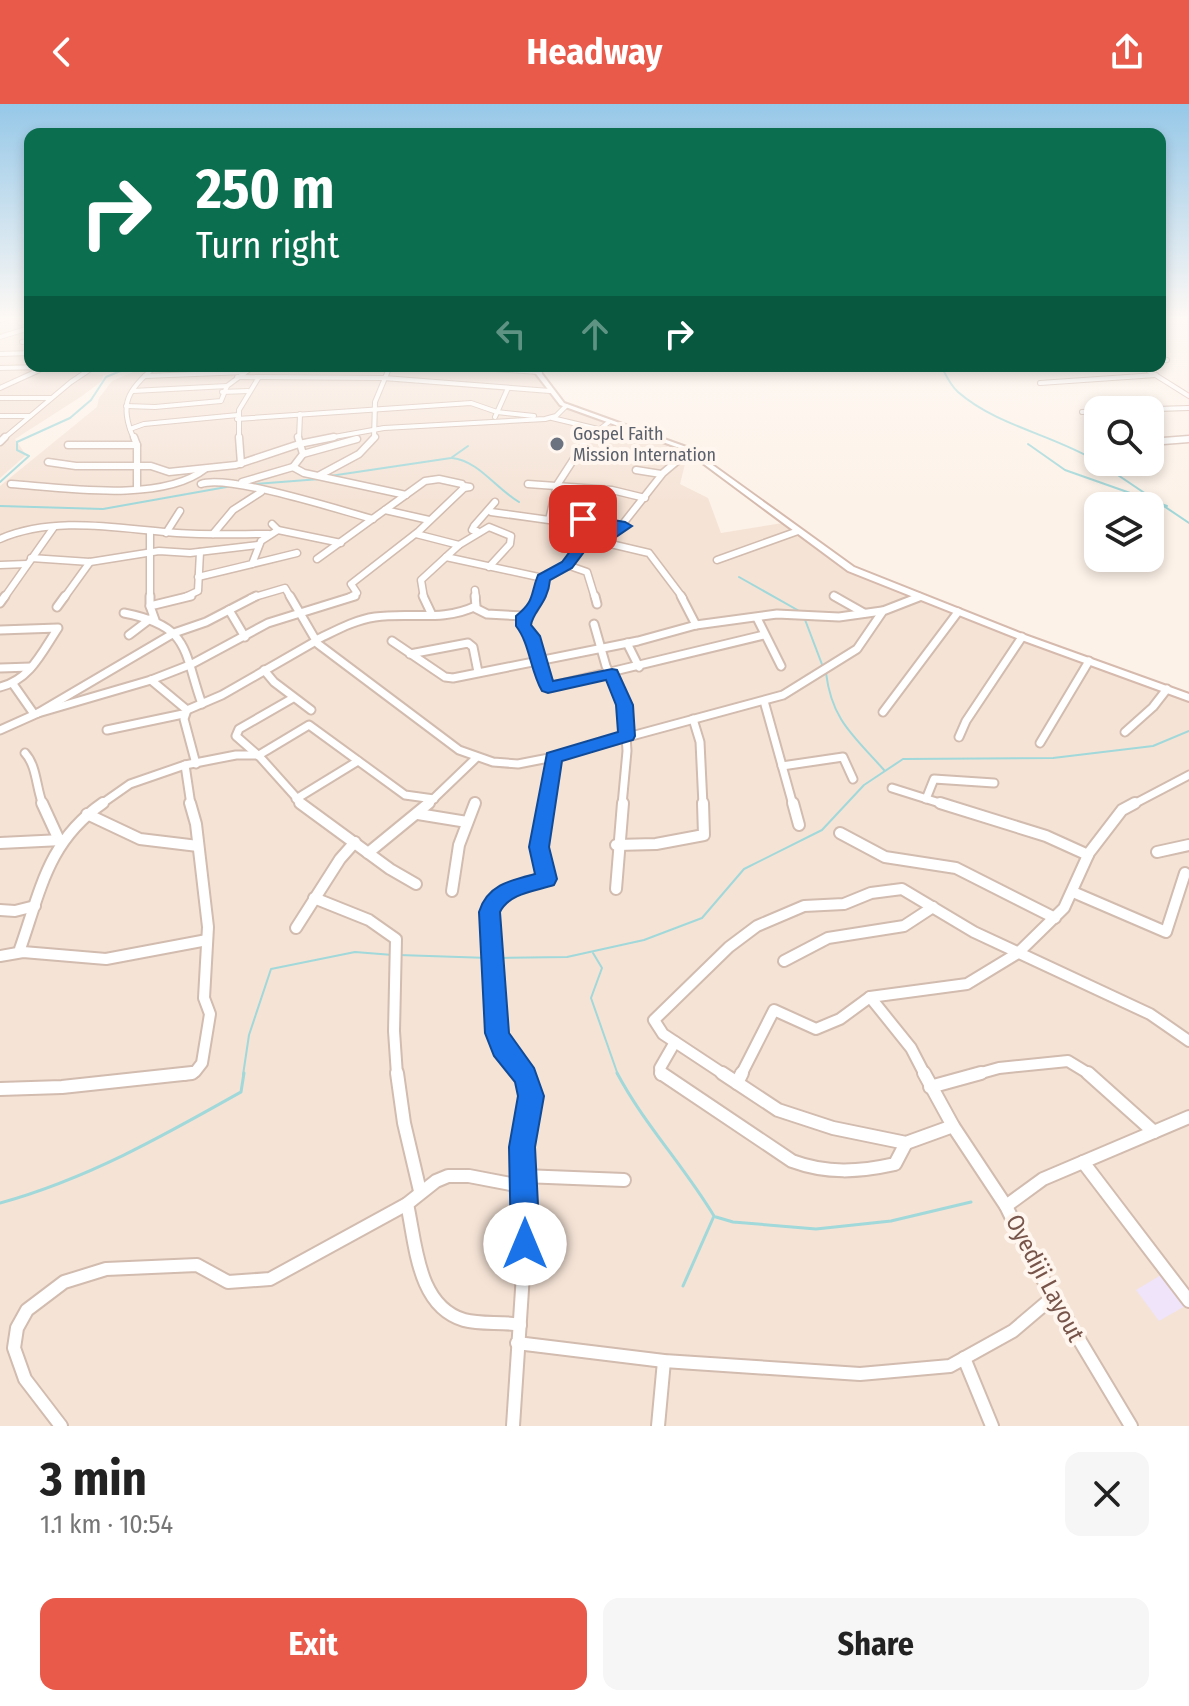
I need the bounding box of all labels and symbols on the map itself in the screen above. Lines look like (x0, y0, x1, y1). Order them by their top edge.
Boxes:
place label: Gospel Faith Mission Internation (573, 423, 716, 466)
marker: Gospel Faith Mission Internation (548, 435, 566, 453)
pin (549, 485, 617, 553)
position arrow (483, 1202, 567, 1286)
street label: Oyediji Layout (1000, 1210, 1090, 1346)

